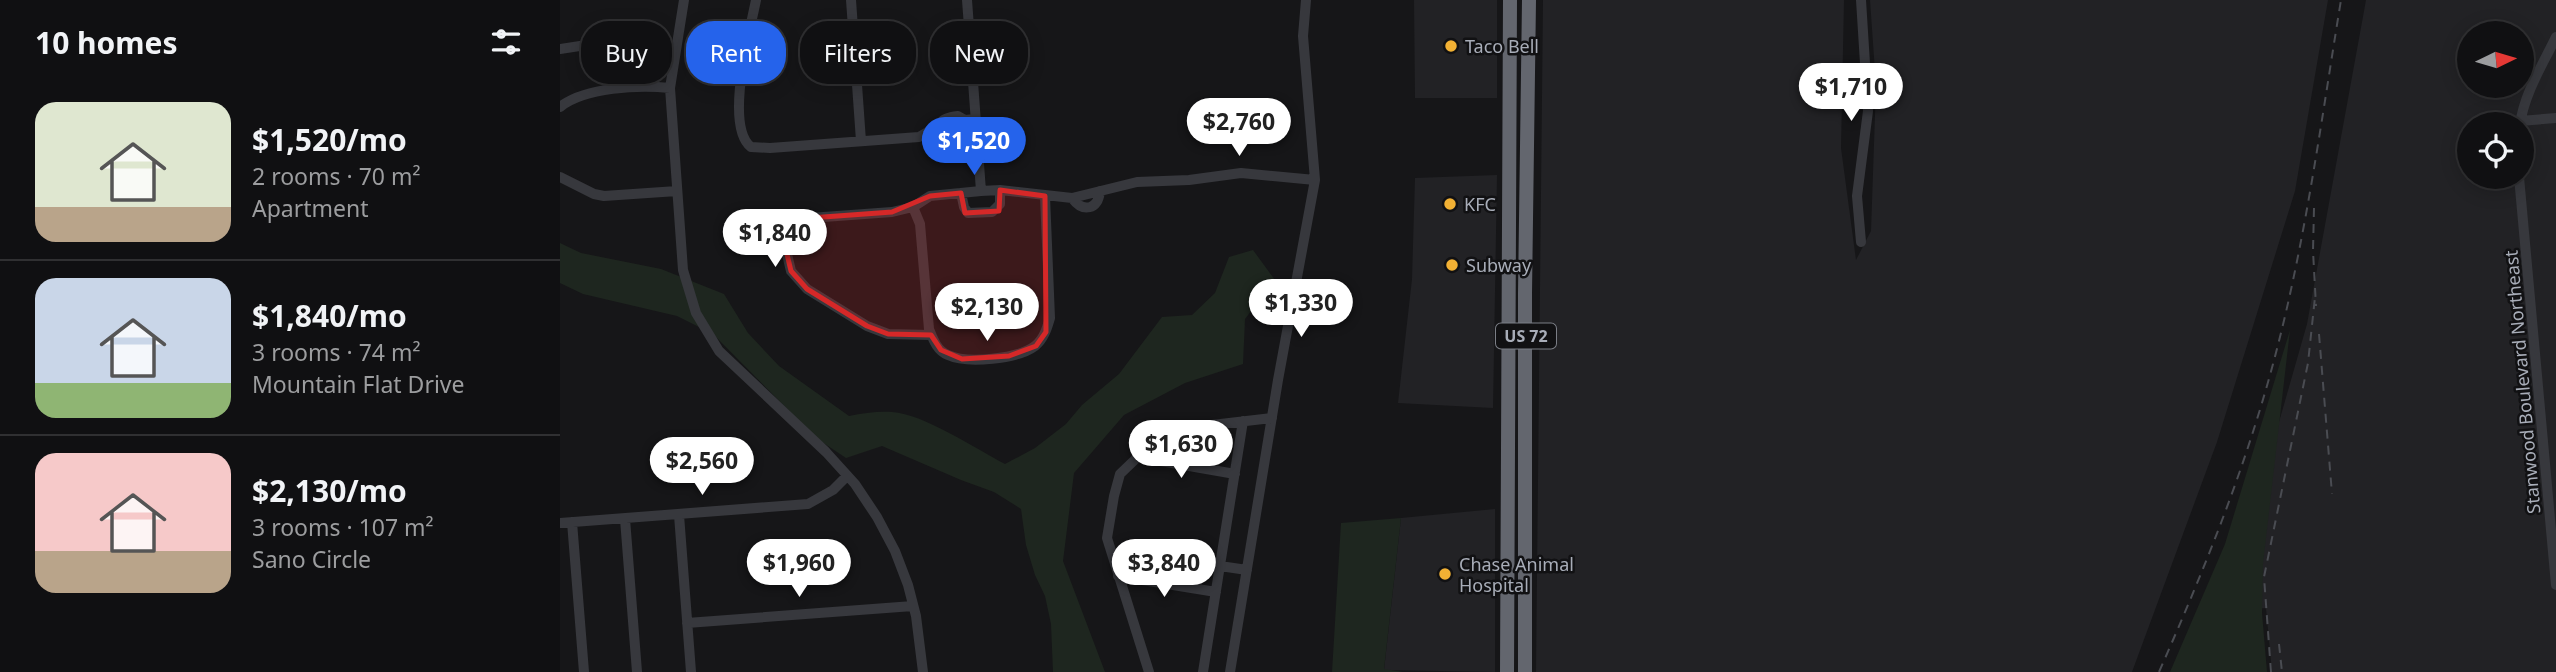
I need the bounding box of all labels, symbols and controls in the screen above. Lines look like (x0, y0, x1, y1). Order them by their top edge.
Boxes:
chip: Buy (581, 21, 672, 84)
chip: Rent (686, 21, 786, 84)
chip: Filters (800, 21, 916, 84)
chip: New (930, 21, 1028, 84)
north arrow (2457, 21, 2534, 98)
map controls (2457, 21, 2534, 189)
text: 10 homes (35, 22, 178, 63)
icon: filters (487, 23, 525, 61)
place label: Taco Bell (1465, 34, 1539, 58)
marker: Taco Bell (1443, 38, 1459, 54)
pin: $1,710 (1794, 64, 1908, 123)
text: $1,710 (1815, 70, 1887, 102)
pin: $2,760 (1182, 99, 1296, 158)
text: $2,760 (1203, 105, 1275, 137)
button: locate (2457, 112, 2534, 189)
pin: $1,520 (917, 118, 1031, 177)
text: $1,520/mo (252, 119, 407, 160)
text: $1,520 (938, 124, 1010, 156)
icon: home (91, 130, 175, 214)
text: 2 rooms · 70 m² (252, 160, 421, 192)
text: Apartment (252, 192, 369, 224)
place label: KFC (1464, 192, 1496, 216)
marker: KFC (1442, 196, 1458, 212)
pin: $1,840 (718, 210, 832, 269)
text: $1,840 (739, 216, 811, 248)
street label: Stanwood Boulevard Northeast (2498, 249, 2545, 515)
place label: Subway (1466, 253, 1532, 277)
marker: Subway (1444, 257, 1460, 273)
pin: $1,330 (1244, 280, 1358, 339)
pin: $2,130 (930, 284, 1044, 343)
text: $1,330 (1265, 286, 1337, 318)
text: $2,130 (951, 290, 1023, 322)
text: $1,840/mo (252, 295, 407, 336)
icon: home (91, 306, 175, 390)
road number: US 72 (1496, 324, 1556, 348)
text: 3 rooms · 74 m² (252, 336, 421, 368)
text: Mountain Flat Drive (252, 368, 464, 400)
pin: $1,630 (1124, 420, 1238, 480)
text: $1,630 (1145, 427, 1217, 459)
pin: $2,560 (645, 438, 759, 497)
text: $2,560 (666, 444, 738, 476)
text: $2,130/mo (252, 470, 407, 511)
icon: home (91, 481, 175, 565)
text: 3 rooms · 107 m² (252, 511, 434, 543)
pin: $1,960 (742, 540, 856, 599)
pin: $3,840 (1107, 540, 1221, 599)
text: Sano Circle (252, 543, 371, 575)
text: $1,960 (763, 546, 835, 578)
text: $3,840 (1128, 546, 1200, 578)
place label: Chase Animal Hospital (1459, 552, 1574, 597)
marker: Chase Animal Hospital (1437, 566, 1453, 582)

